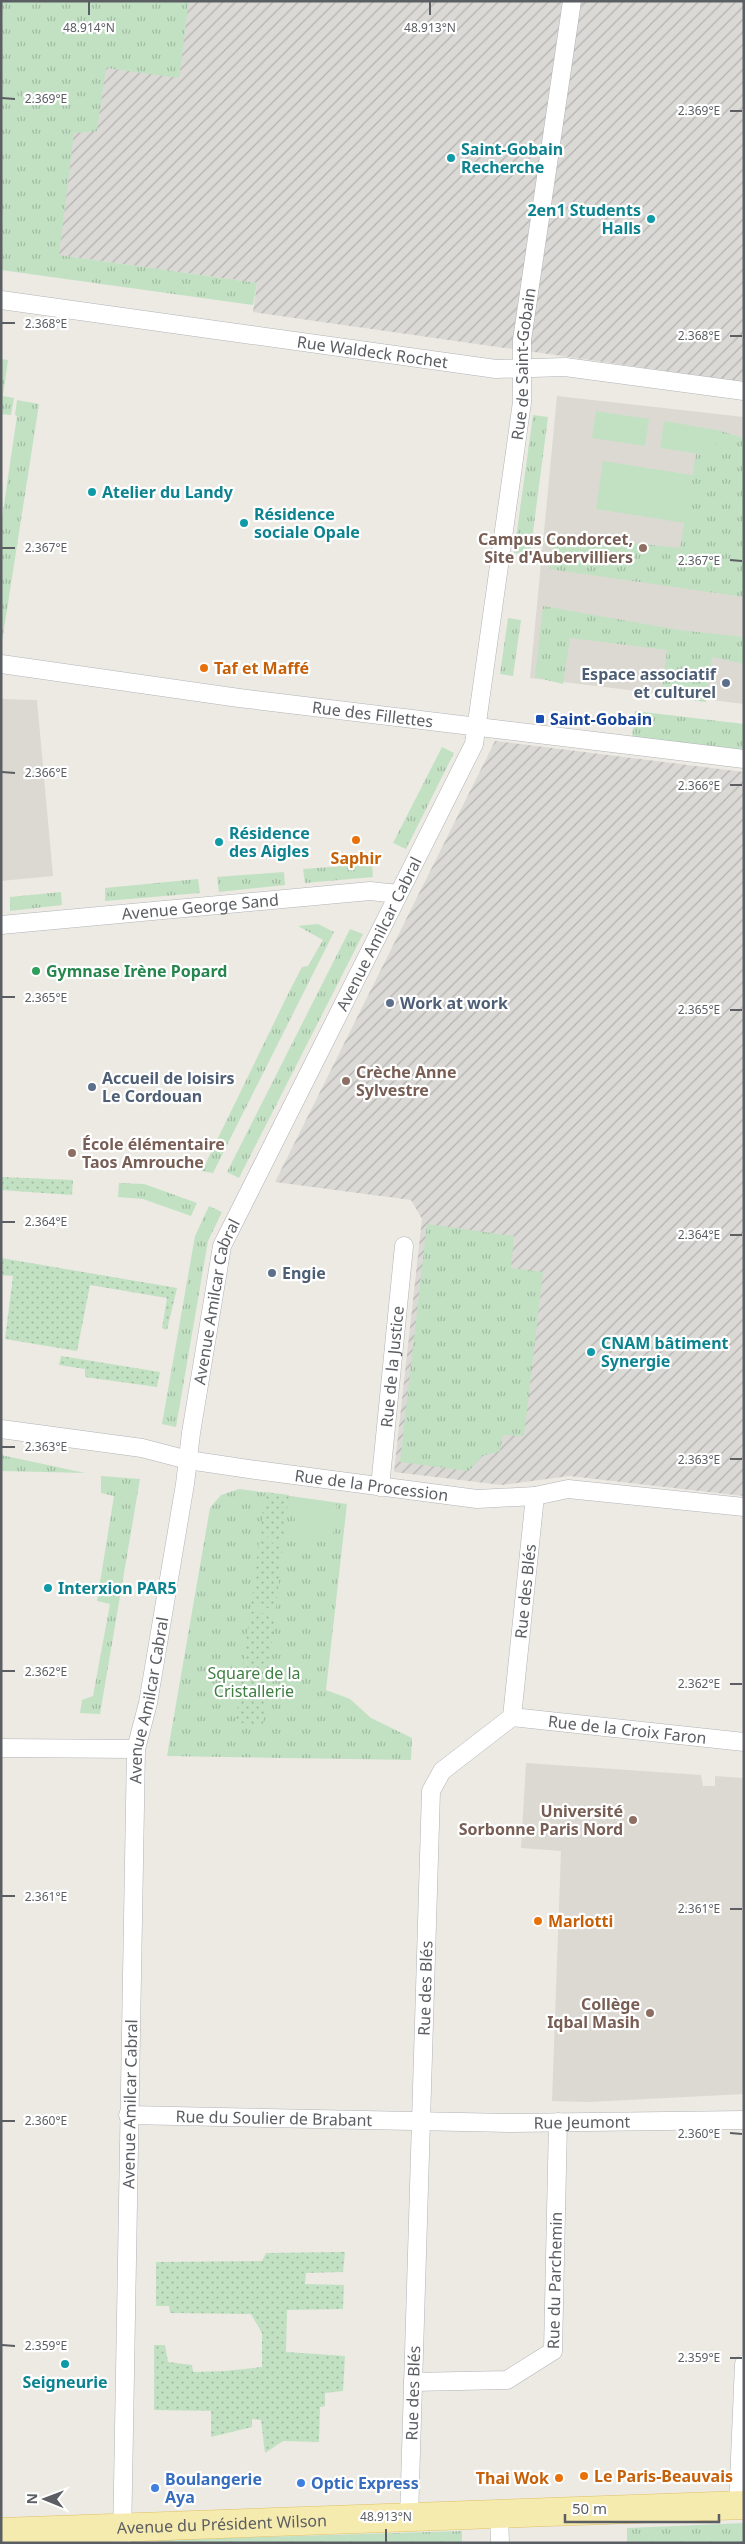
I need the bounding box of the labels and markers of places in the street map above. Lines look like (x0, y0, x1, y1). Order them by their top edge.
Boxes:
place label: Saint-Gobain Recherche (461, 138, 563, 178)
marker: Saint-Gobain Recherche (445, 152, 457, 164)
place label: 2en1 Students Halls (527, 199, 641, 239)
marker: 2en1 Students Halls (645, 213, 657, 225)
place label: Atelier du Landy (102, 481, 234, 503)
marker: Atelier du Landy (86, 486, 98, 498)
place label: Résidence sociale Opale (254, 503, 360, 543)
marker: Résidence sociale Opale (238, 517, 250, 529)
place label: Campus Condorcet, Site d'Aubervilliers (478, 528, 633, 568)
marker: Campus Condorcet, Site d'Aubervilliers (637, 542, 649, 554)
place label: Taf et Maffé (214, 657, 309, 679)
marker: Taf et Maffé (198, 662, 210, 674)
place label: Espace associatif et culturel (581, 663, 717, 703)
marker: Espace associatif et culturel (720, 677, 732, 689)
place label: Saint-Gobain (550, 708, 652, 730)
marker: Saint-Gobain (534, 713, 546, 725)
place label: Résidence des Aigles (229, 822, 310, 862)
marker: Saphir (350, 834, 362, 846)
marker: Résidence des Aigles (213, 836, 225, 848)
place label: Saphir (331, 847, 381, 869)
place label: Gymnase Irène Popard (46, 960, 227, 982)
marker: Gymnase Irène Popard (30, 965, 42, 977)
place label: Work at work (400, 992, 508, 1014)
marker: Work at work (384, 997, 396, 1009)
place label: Crèche Anne Sylvestre (356, 1061, 456, 1101)
place label: Accueil de loisirs Le Cordouan (102, 1067, 235, 1107)
marker: Crèche Anne Sylvestre (340, 1075, 352, 1087)
marker: Accueil de loisirs Le Cordouan (86, 1081, 98, 1093)
place label: École élémentaire Taos Amrouche (82, 1133, 225, 1173)
marker: École élémentaire Taos Amrouche (66, 1147, 78, 1159)
place label: Engie (282, 1262, 326, 1284)
marker: Engie (266, 1267, 278, 1279)
place label: CNAM bâtiment Synergie (601, 1332, 729, 1372)
marker: CNAM bâtiment Synergie (585, 1346, 597, 1358)
place label: Interxion PAR5 (58, 1577, 177, 1599)
marker: Interxion PAR5 (42, 1582, 54, 1594)
place label: Université Sorbonne Paris Nord (459, 1800, 623, 1840)
marker: Université Sorbonne Paris Nord (627, 1814, 639, 1826)
place label: Marlotti (548, 1910, 613, 1932)
marker: Marlotti (532, 1915, 544, 1927)
place label: Collège Iqbal Masih (547, 1993, 640, 2033)
marker: Collège Iqbal Masih (644, 2007, 656, 2019)
marker: Seigneurie (59, 2358, 71, 2370)
place label: Seigneurie (22, 2371, 108, 2393)
place label: Le Paris-Beauvais (594, 2465, 733, 2487)
place label: Thai Wok (476, 2467, 549, 2489)
place label: Boulangerie Aya (165, 2468, 262, 2508)
marker: Le Paris-Beauvais (578, 2470, 590, 2482)
place label: Optic Express (311, 2472, 419, 2494)
marker: Thai Wok (553, 2472, 565, 2484)
marker: Optic Express (295, 2477, 307, 2489)
marker: Boulangerie Aya (149, 2482, 161, 2494)

